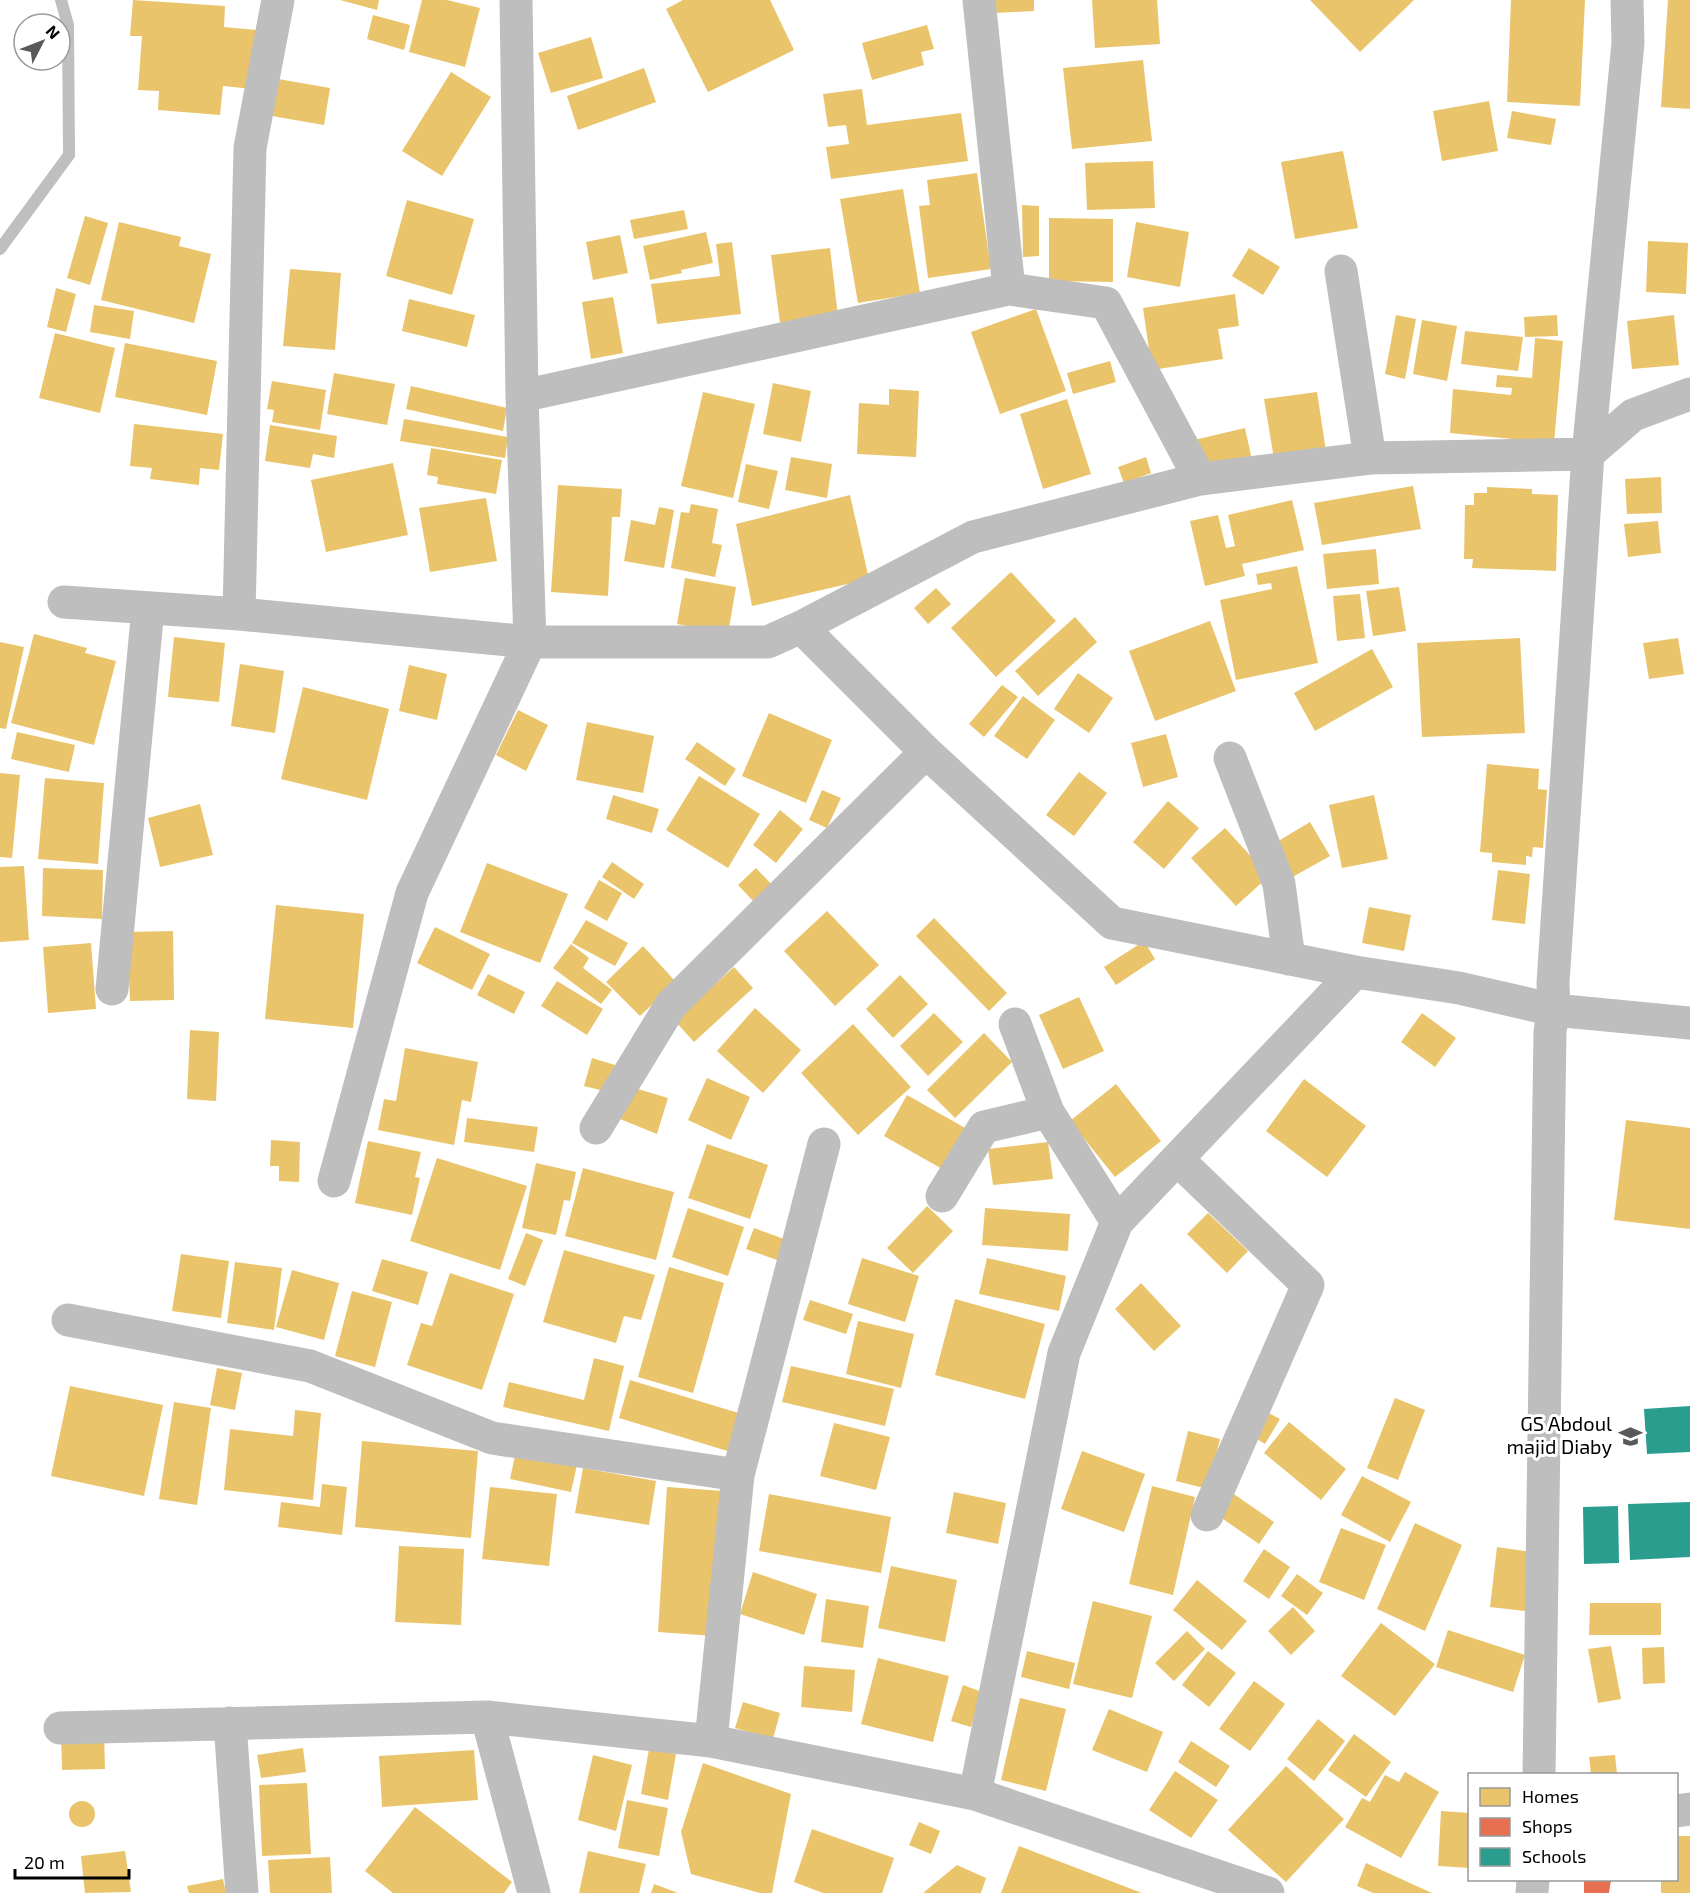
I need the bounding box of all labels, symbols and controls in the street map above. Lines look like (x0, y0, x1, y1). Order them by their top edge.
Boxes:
north arrow (12, 12, 72, 72)
text: N (43, 21, 64, 42)
place label: GS Abdoul majid Diaby (1507, 1411, 1612, 1458)
school or university icon: GS Abdoul majid Diaby (1617, 1423, 1643, 1449)
legend (1468, 1773, 1678, 1881)
text: Homes (1522, 1785, 1579, 1807)
text: Shops (1522, 1815, 1572, 1837)
scale bar (15, 1842, 129, 1880)
text: Schools (1522, 1845, 1586, 1867)
text: 20 m (24, 1851, 65, 1873)

